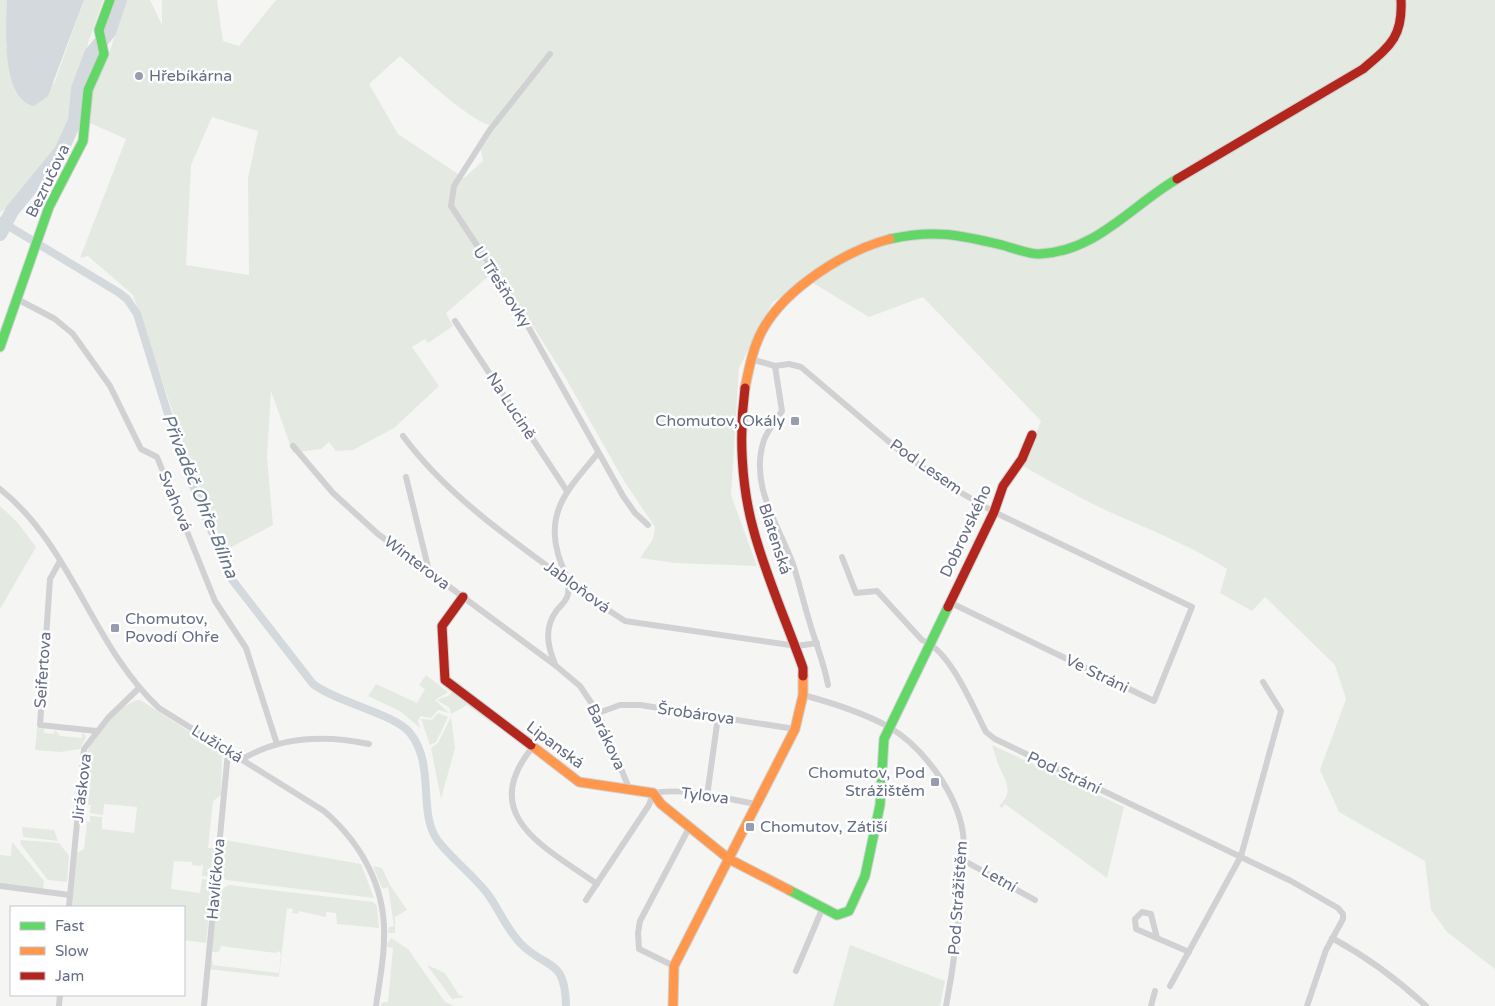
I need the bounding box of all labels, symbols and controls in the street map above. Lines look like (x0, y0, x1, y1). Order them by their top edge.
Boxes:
place label: Hřebíkárna (149, 66, 232, 86)
marker: Hřebíkárna (133, 70, 145, 82)
street label: Bezručova (22, 141, 74, 221)
street label: U Třešňovky (468, 243, 536, 332)
street label: Na Lucině (482, 369, 540, 443)
water label: Přivaděč Ohře-Bílina (157, 411, 243, 582)
place label: Chomutov, Okály (655, 411, 785, 431)
marker: Chomutov, Okály (789, 415, 801, 427)
street label: Pod Lesem (886, 435, 966, 499)
street label: Svahová (154, 468, 196, 534)
street label: Dobrovského (936, 481, 996, 581)
street label: Blatenská (754, 501, 796, 577)
street label: Winterova (380, 532, 454, 594)
street label: Jabloňová (540, 556, 614, 618)
place label: Chomutov, Povodí Ohře (125, 609, 219, 647)
marker: Chomutov, Povodí Ohře (109, 622, 121, 634)
street label: Seifertova (30, 631, 56, 709)
street label: Ve Stráni (1062, 650, 1132, 698)
street label: Šrobárova (656, 699, 736, 729)
street label: Barákova (582, 701, 630, 773)
street label: Lipanská (522, 717, 588, 773)
street label: Lužická (188, 720, 246, 768)
street label: Pod Strání (1024, 747, 1104, 799)
street label: Jiráskova (68, 752, 96, 824)
place label: Chomutov, Pod Strážištěm (808, 763, 925, 801)
marker: Chomutov, Pod Strážištěm (929, 776, 941, 788)
street label: Tylova (680, 783, 730, 809)
place label: Chomutov, Zátiší (760, 817, 888, 837)
marker: Chomutov, Zátiší (744, 821, 756, 833)
street label: Havlíčkova (202, 838, 230, 920)
street label: Pod Strážištěm (944, 840, 972, 956)
street label: Letní (977, 861, 1021, 897)
legend (10, 906, 185, 996)
text: Fast (55, 917, 85, 935)
text: Slow (55, 942, 89, 960)
text: Jam (55, 967, 84, 985)

